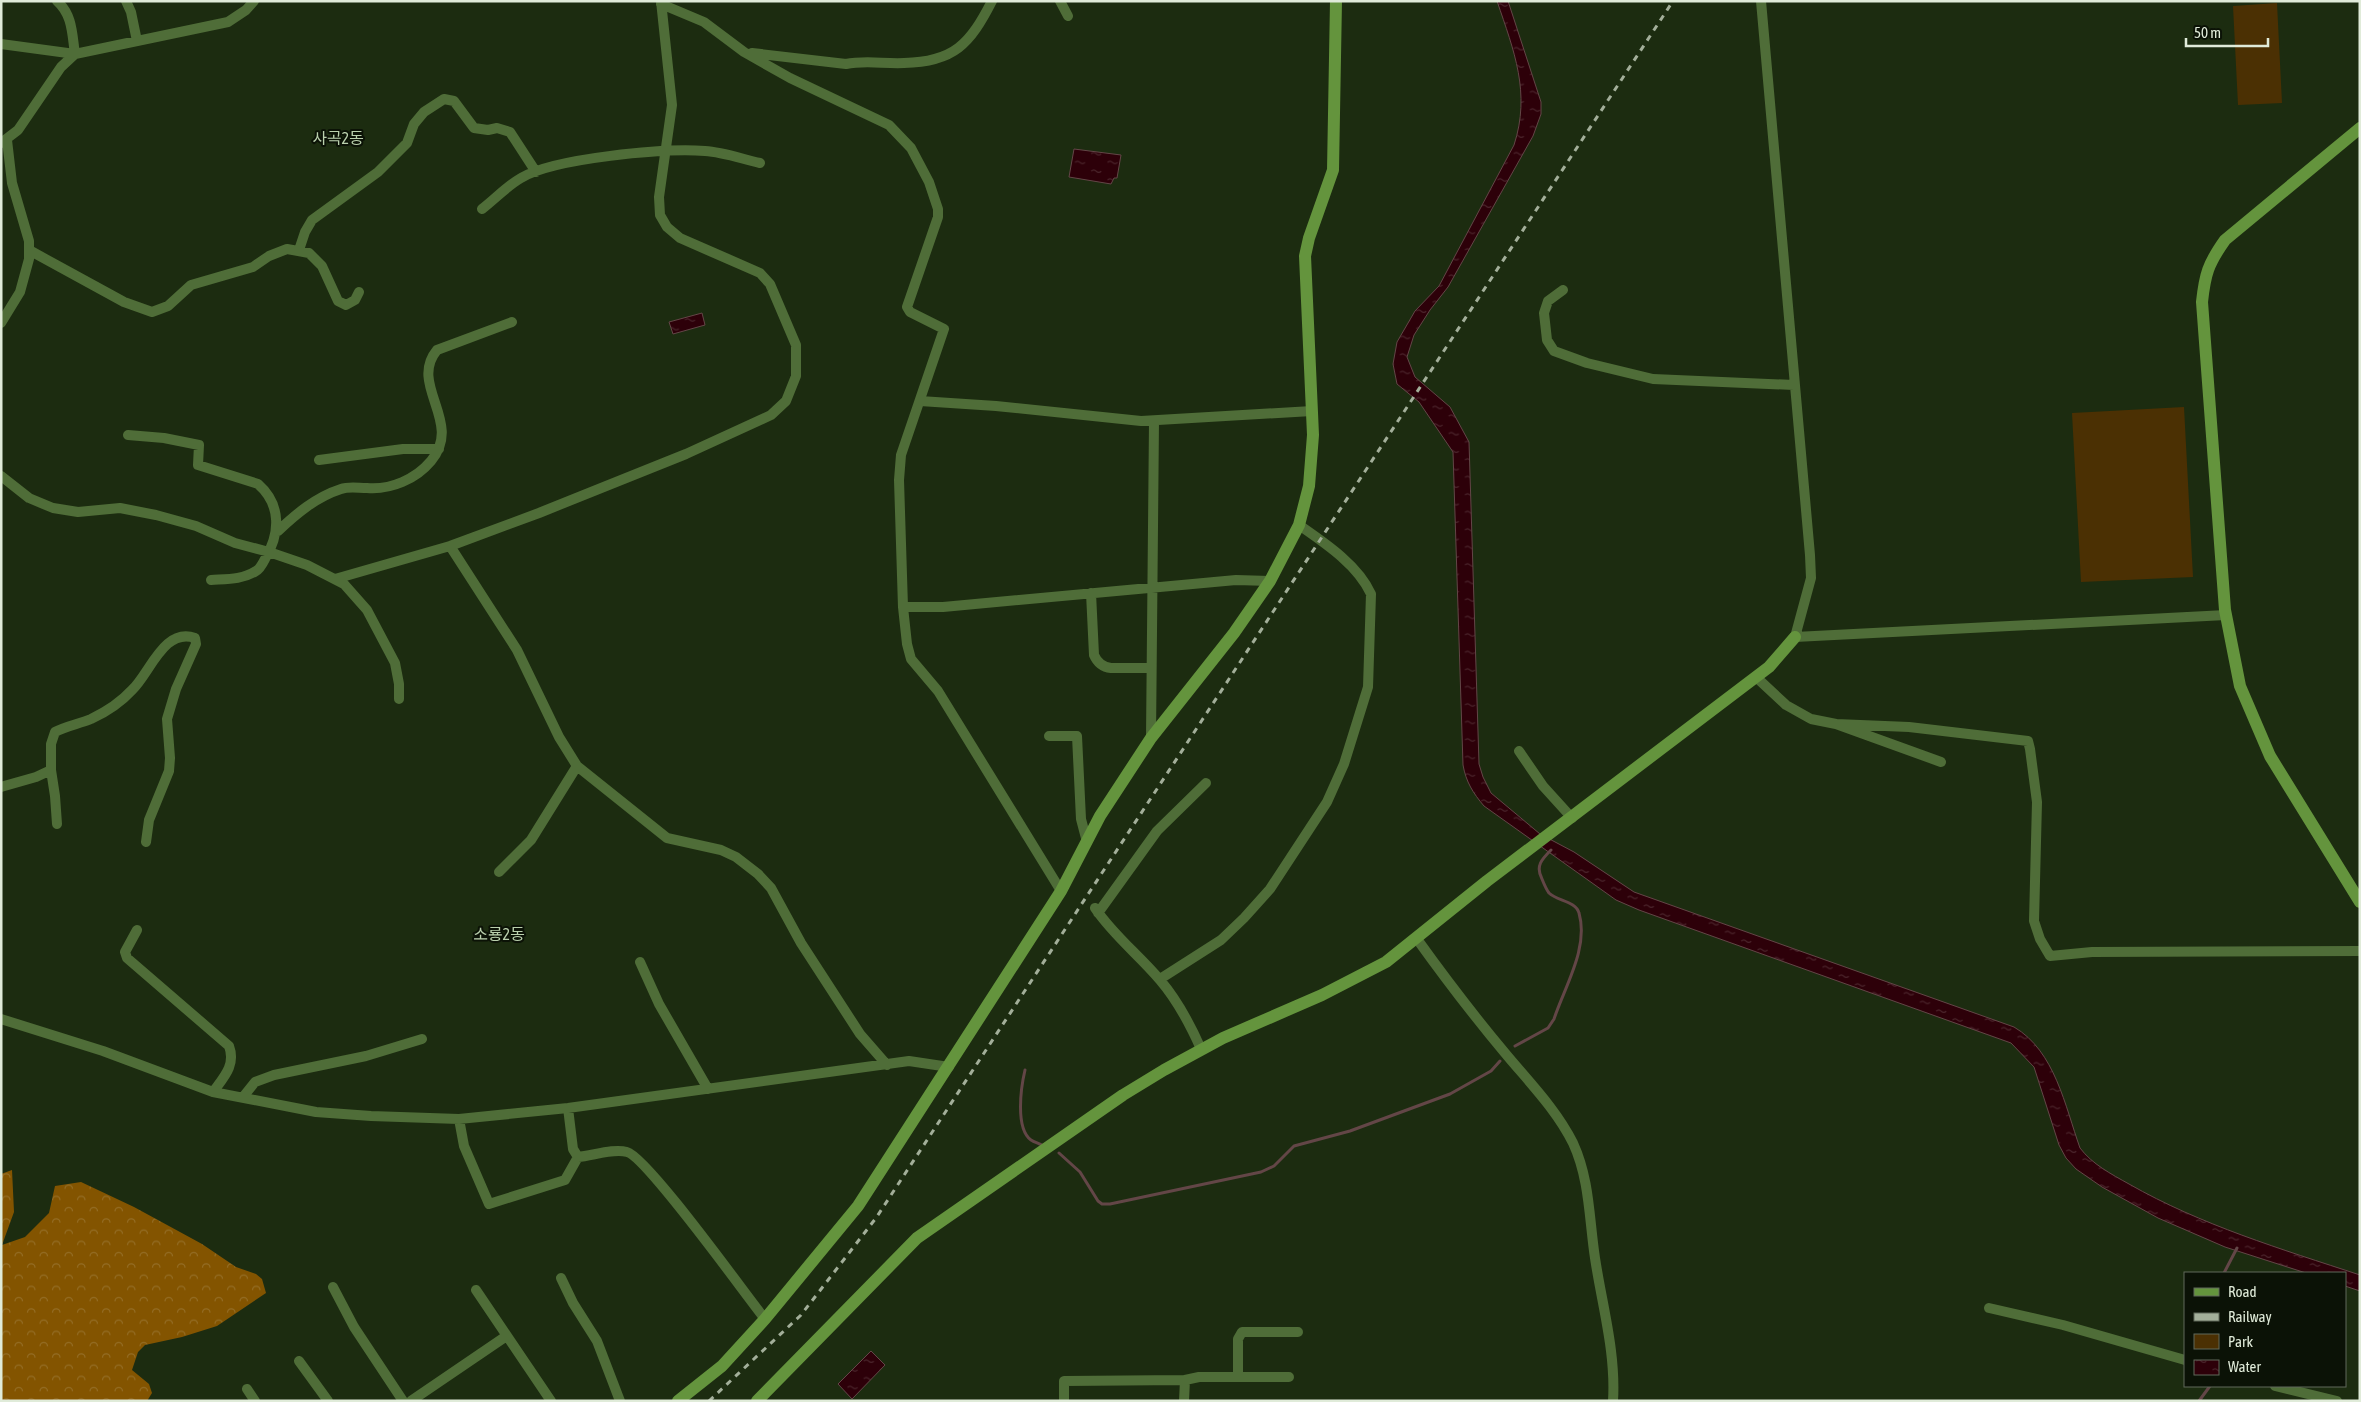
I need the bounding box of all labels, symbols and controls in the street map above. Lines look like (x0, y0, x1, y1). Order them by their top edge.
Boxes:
scale bar (2186, 15, 2268, 47)
text: 50 m (2194, 24, 2221, 41)
district label: 사곡2동 (312, 129, 364, 147)
district label: 소룡2동 (473, 925, 525, 943)
legend (2184, 1272, 2346, 1387)
text: Road (2228, 1283, 2257, 1300)
text: Railway (2228, 1308, 2272, 1325)
text: Park (2228, 1333, 2253, 1350)
text: Water (2228, 1358, 2261, 1375)

